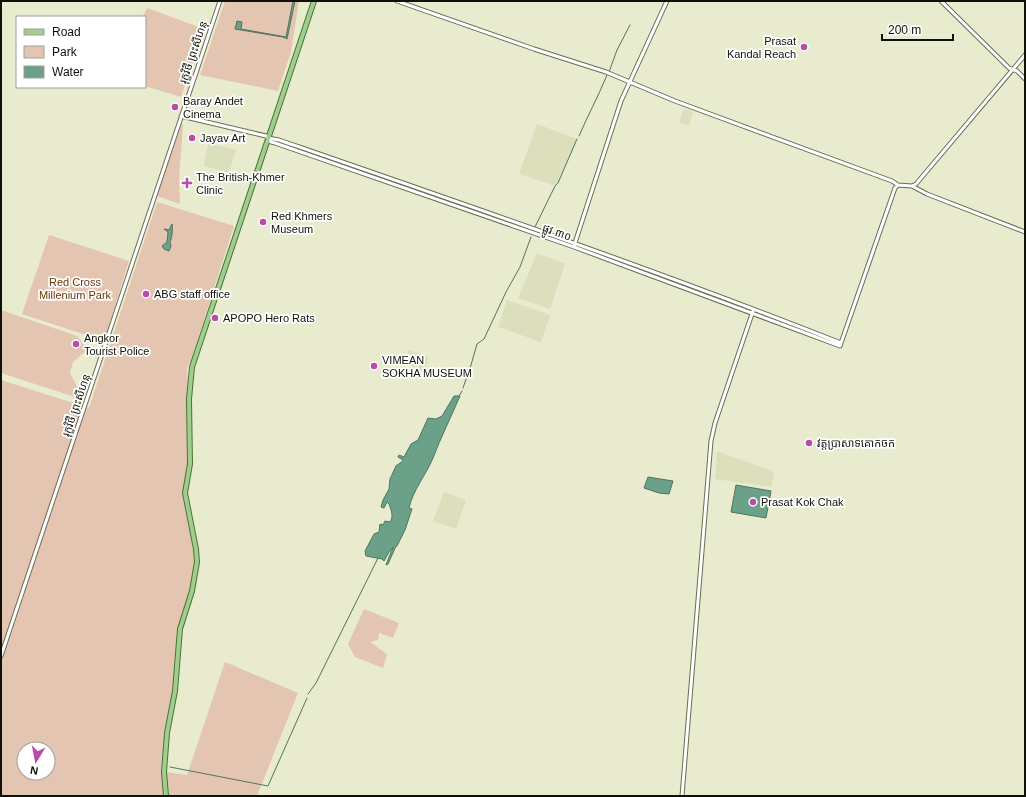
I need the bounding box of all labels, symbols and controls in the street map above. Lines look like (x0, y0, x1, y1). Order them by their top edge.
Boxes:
legend (16, 16, 146, 88)
scale bar (882, 16, 953, 42)
street label: រុក្ខវិថី ព្រះសីហនុ (175, 19, 211, 85)
text: 200 m (888, 23, 921, 37)
text: Road (52, 25, 81, 39)
place label: Prasat Kandal Reach (727, 35, 796, 60)
marker: Prasat Kandal Reach (799, 42, 809, 52)
text: Park (52, 45, 78, 59)
text: Water (52, 65, 84, 79)
place label: Baray Andet Cinema (183, 95, 243, 120)
marker: Baray Andet Cinema (170, 102, 180, 112)
place label: Jayav Art (200, 132, 245, 144)
marker: Jayav Art (187, 133, 197, 143)
place label: The British-Khmer Clinic (196, 171, 285, 196)
marker: The British-Khmer Clinic (181, 177, 193, 189)
place label: Red Khmers Museum (271, 210, 333, 235)
marker: Red Khmers Museum (258, 217, 268, 227)
street label: ផ្លូវ ៣០ (539, 221, 573, 247)
park label: Red Cross Millenium Park (39, 276, 112, 301)
place label: ABG staff office (154, 288, 230, 300)
marker: ABG staff office (141, 289, 151, 299)
place label: APOPO Hero Rats (223, 312, 315, 324)
marker: APOPO Hero Rats (210, 313, 220, 323)
place label: Angkor Tourist Police (84, 332, 149, 357)
marker: Angkor Tourist Police (71, 339, 81, 349)
place label: VIMEAN SOKHA MUSEUM (382, 354, 472, 379)
marker: VIMEAN SOKHA MUSEUM (369, 361, 379, 371)
street label: រុក្ខវិថី ព្រះសីហនុ (58, 372, 94, 438)
place label: វត្តប្រាសាទគោកចក (817, 437, 895, 450)
marker: វត្តប្រាសាទគោកចក (804, 438, 814, 448)
place label: Prasat Kok Chak (761, 496, 844, 508)
marker: Prasat Kok Chak (748, 497, 758, 507)
north arrow (16, 741, 56, 781)
text: N (29, 764, 39, 777)

